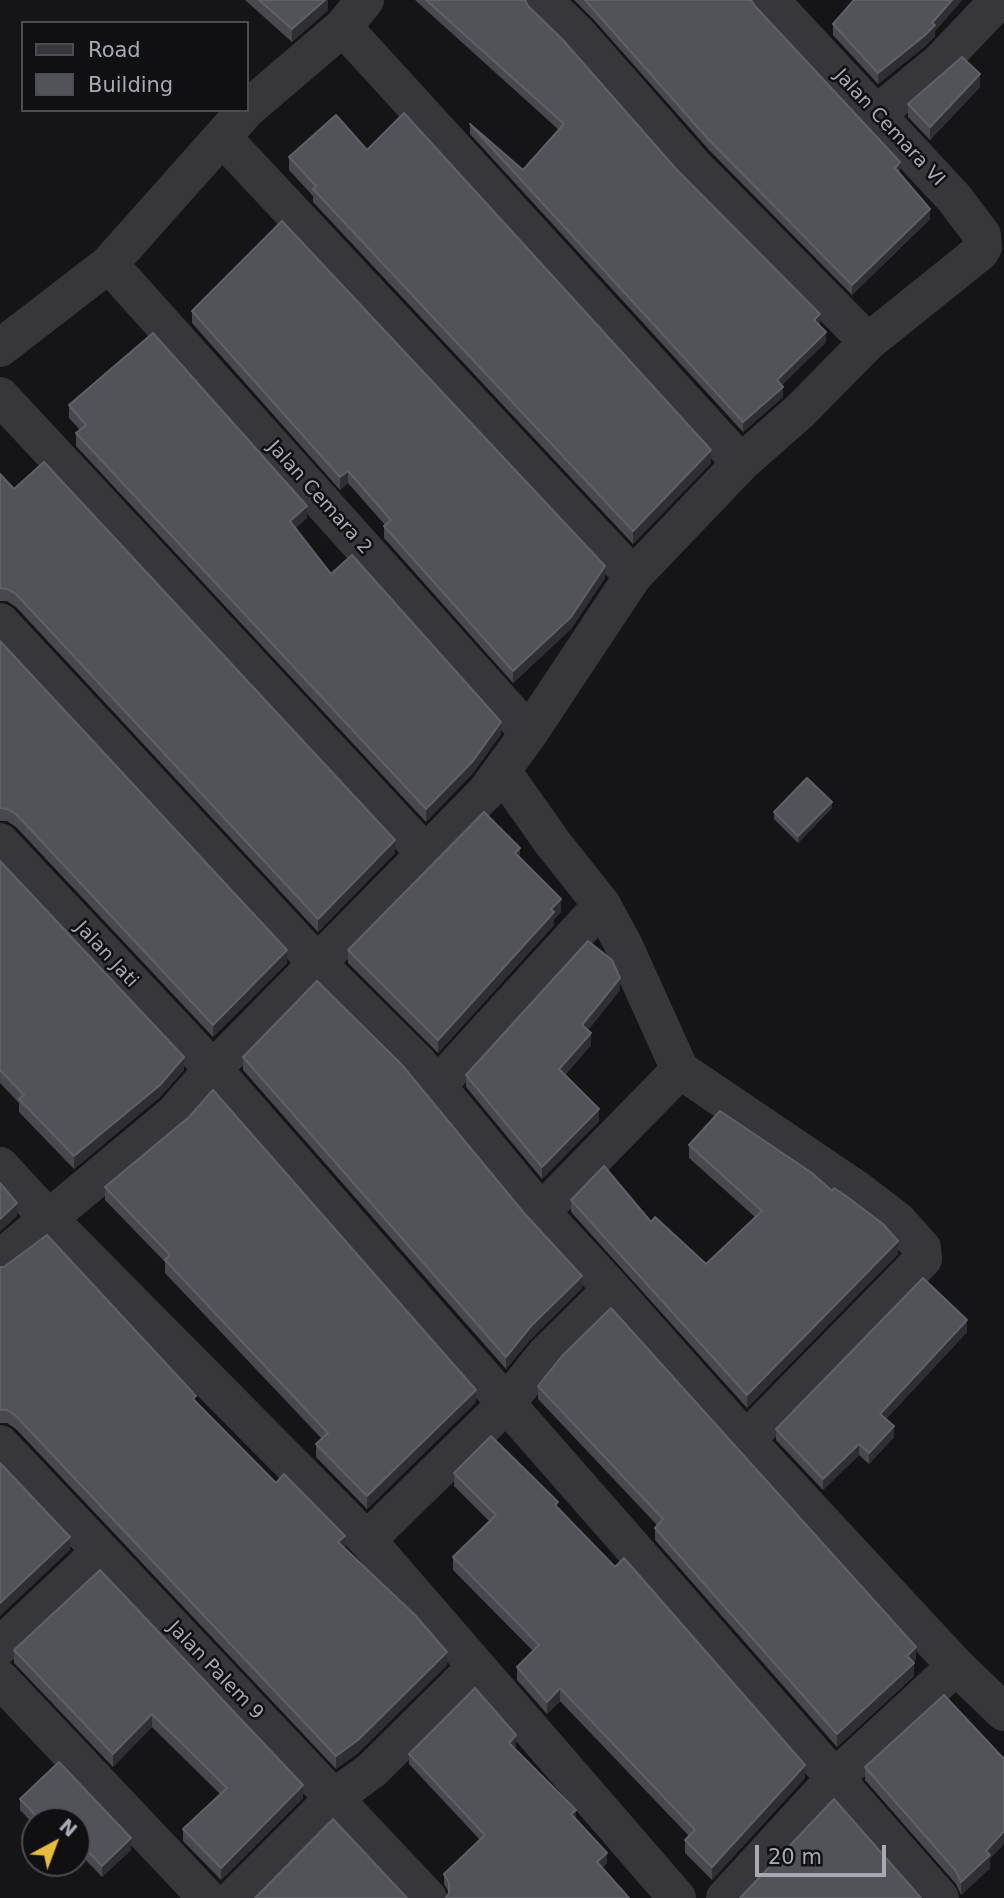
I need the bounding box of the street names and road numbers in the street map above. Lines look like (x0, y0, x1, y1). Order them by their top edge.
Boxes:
street label: Jalan Cemara VI (829, 65, 949, 191)
street label: Jalan Cemara 2 (262, 437, 376, 559)
street label: Jalan Jati (70, 917, 142, 993)
street label: Jalan Palem 9 (162, 1617, 268, 1725)

